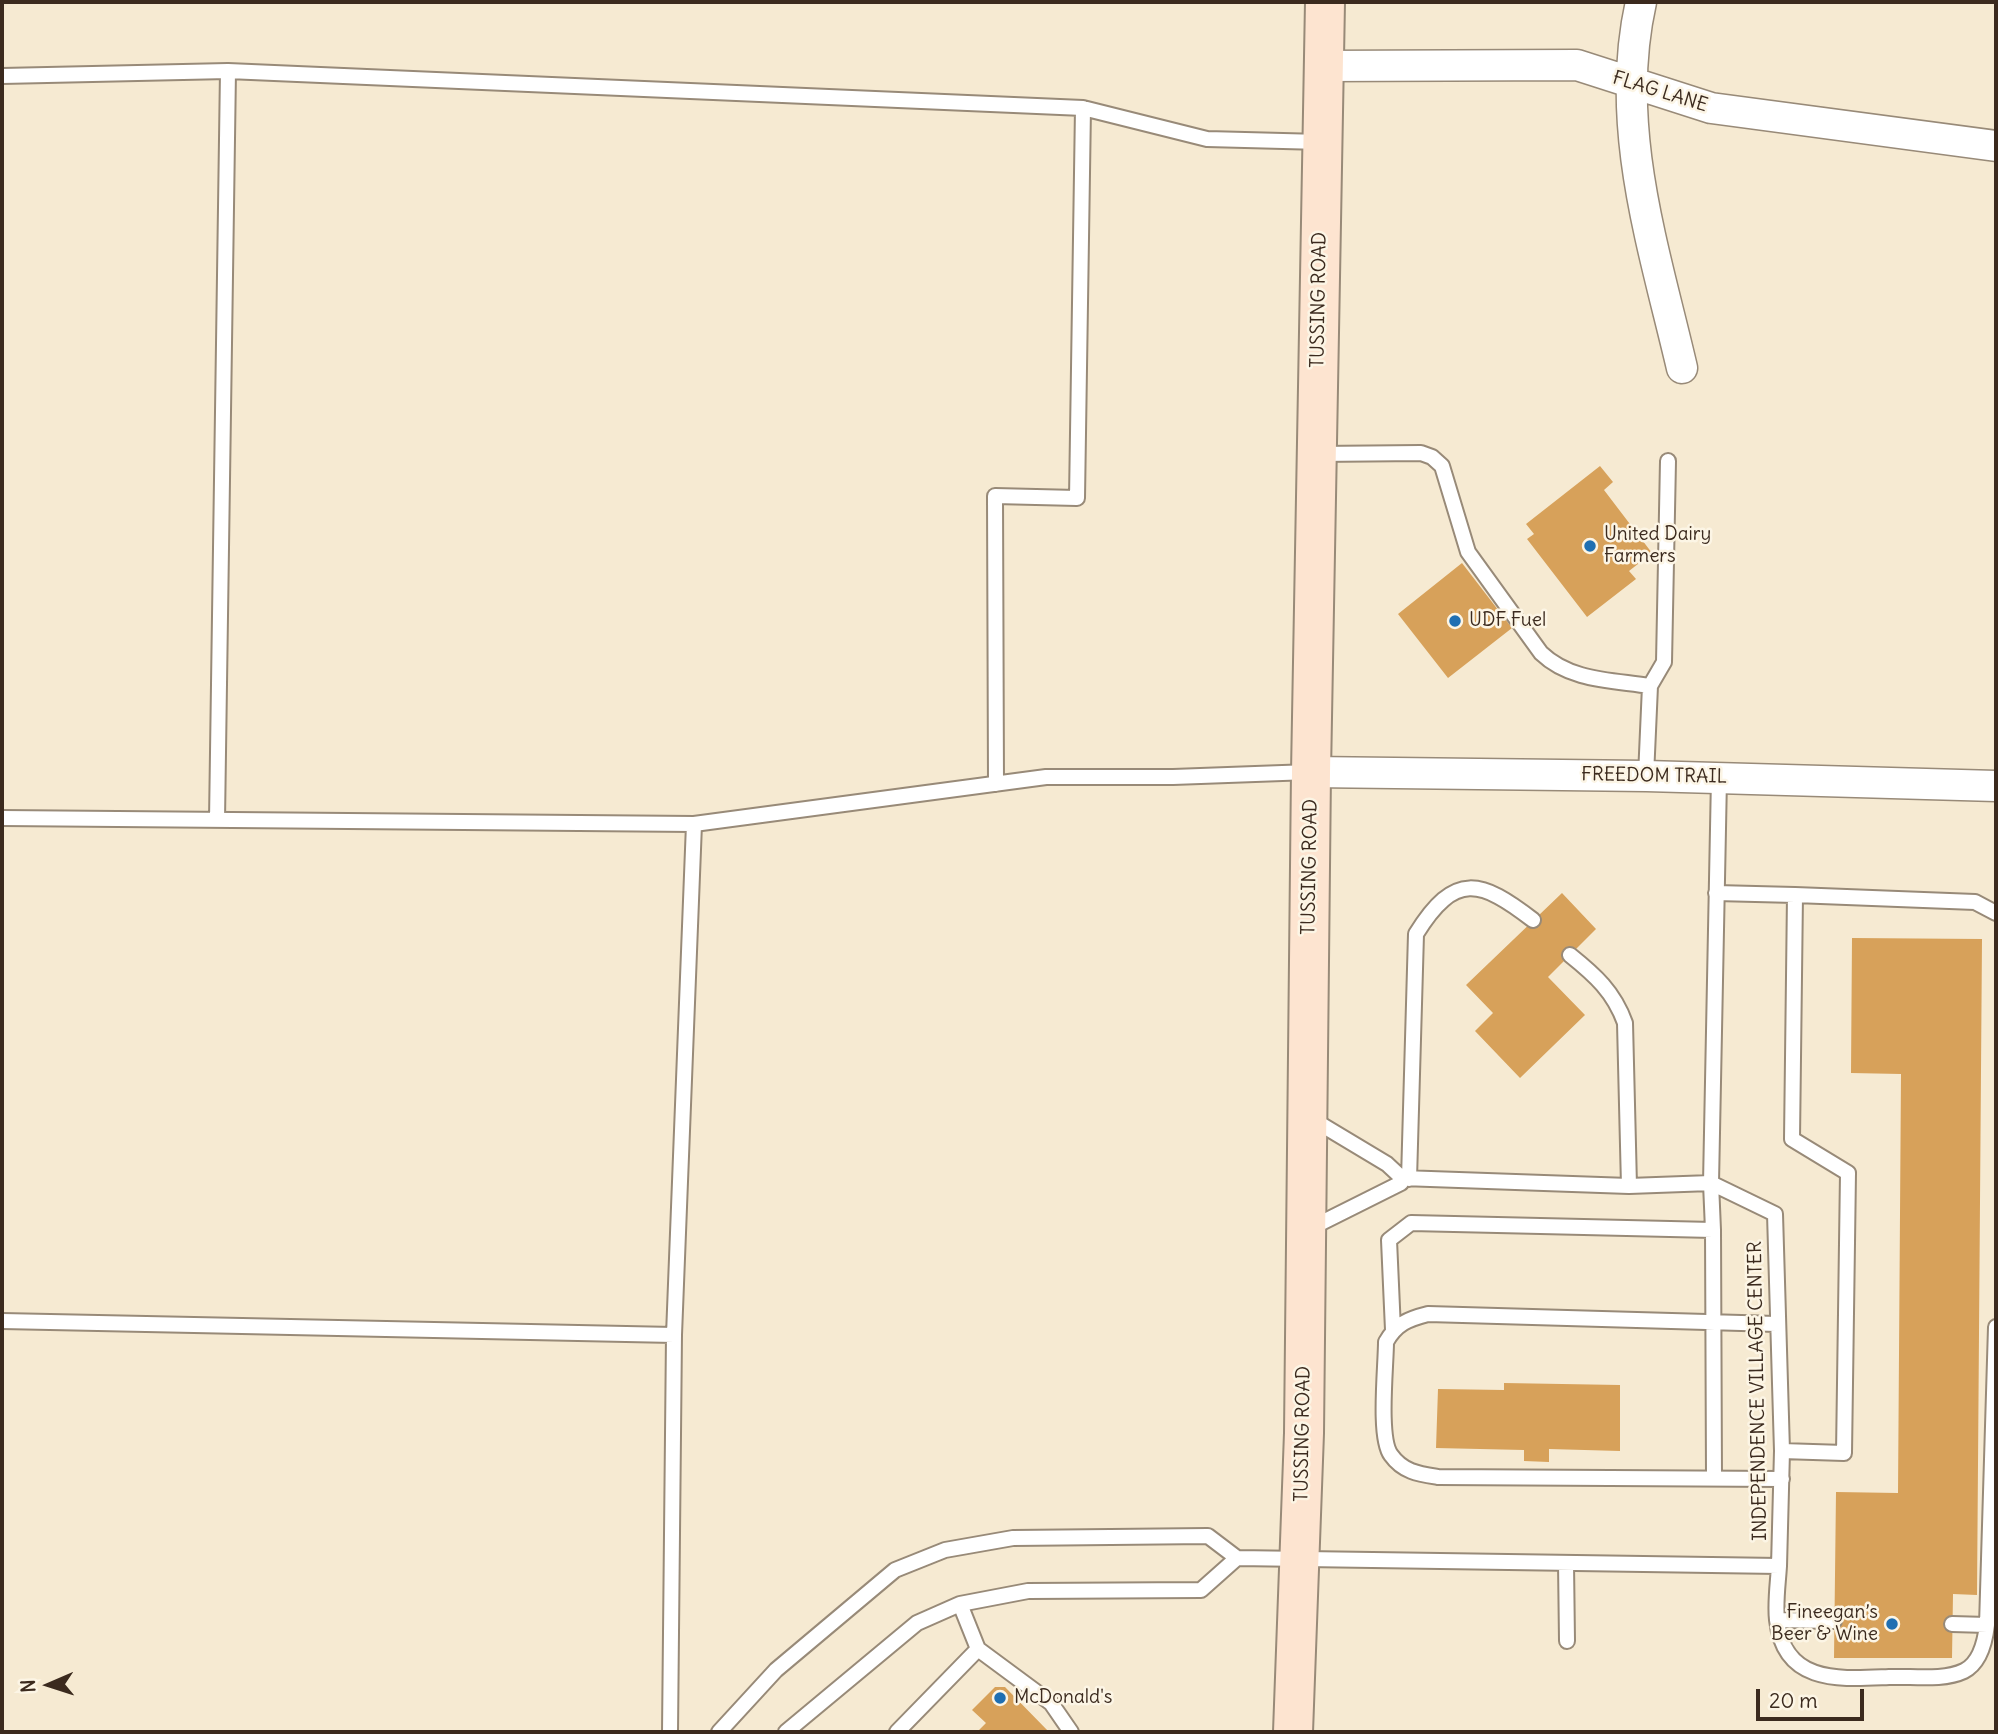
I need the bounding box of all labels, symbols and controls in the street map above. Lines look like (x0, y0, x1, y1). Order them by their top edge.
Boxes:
street label: FLAG LANE (1610, 67, 1710, 117)
street label: TUSSING ROAD (1306, 232, 1332, 368)
place label: United Dairy Farmers (1604, 524, 1711, 568)
marker: United Dairy Farmers (1582, 538, 1598, 554)
place label: UDF Fuel (1469, 610, 1546, 632)
marker: UDF Fuel (1447, 613, 1463, 629)
street label: FREEDOM TRAIL (1581, 763, 1727, 789)
street label: TUSSING ROAD (1297, 799, 1323, 935)
street label: INDEPENDENCE VILLAGE CENTER (1744, 1241, 1772, 1541)
street label: TUSSING ROAD (1290, 1366, 1316, 1502)
place label: Fineegan’s Beer & Wine (1771, 1602, 1878, 1646)
marker: Fineegan’s Beer & Wine (1884, 1616, 1900, 1632)
north arrow (14, 1650, 84, 1720)
scale bar (1760, 1674, 1868, 1718)
text: N (16, 1679, 40, 1693)
place label: McDonald's (1014, 1687, 1112, 1709)
text: 20 m (1769, 1687, 1818, 1714)
marker: McDonald's (992, 1690, 1008, 1706)

